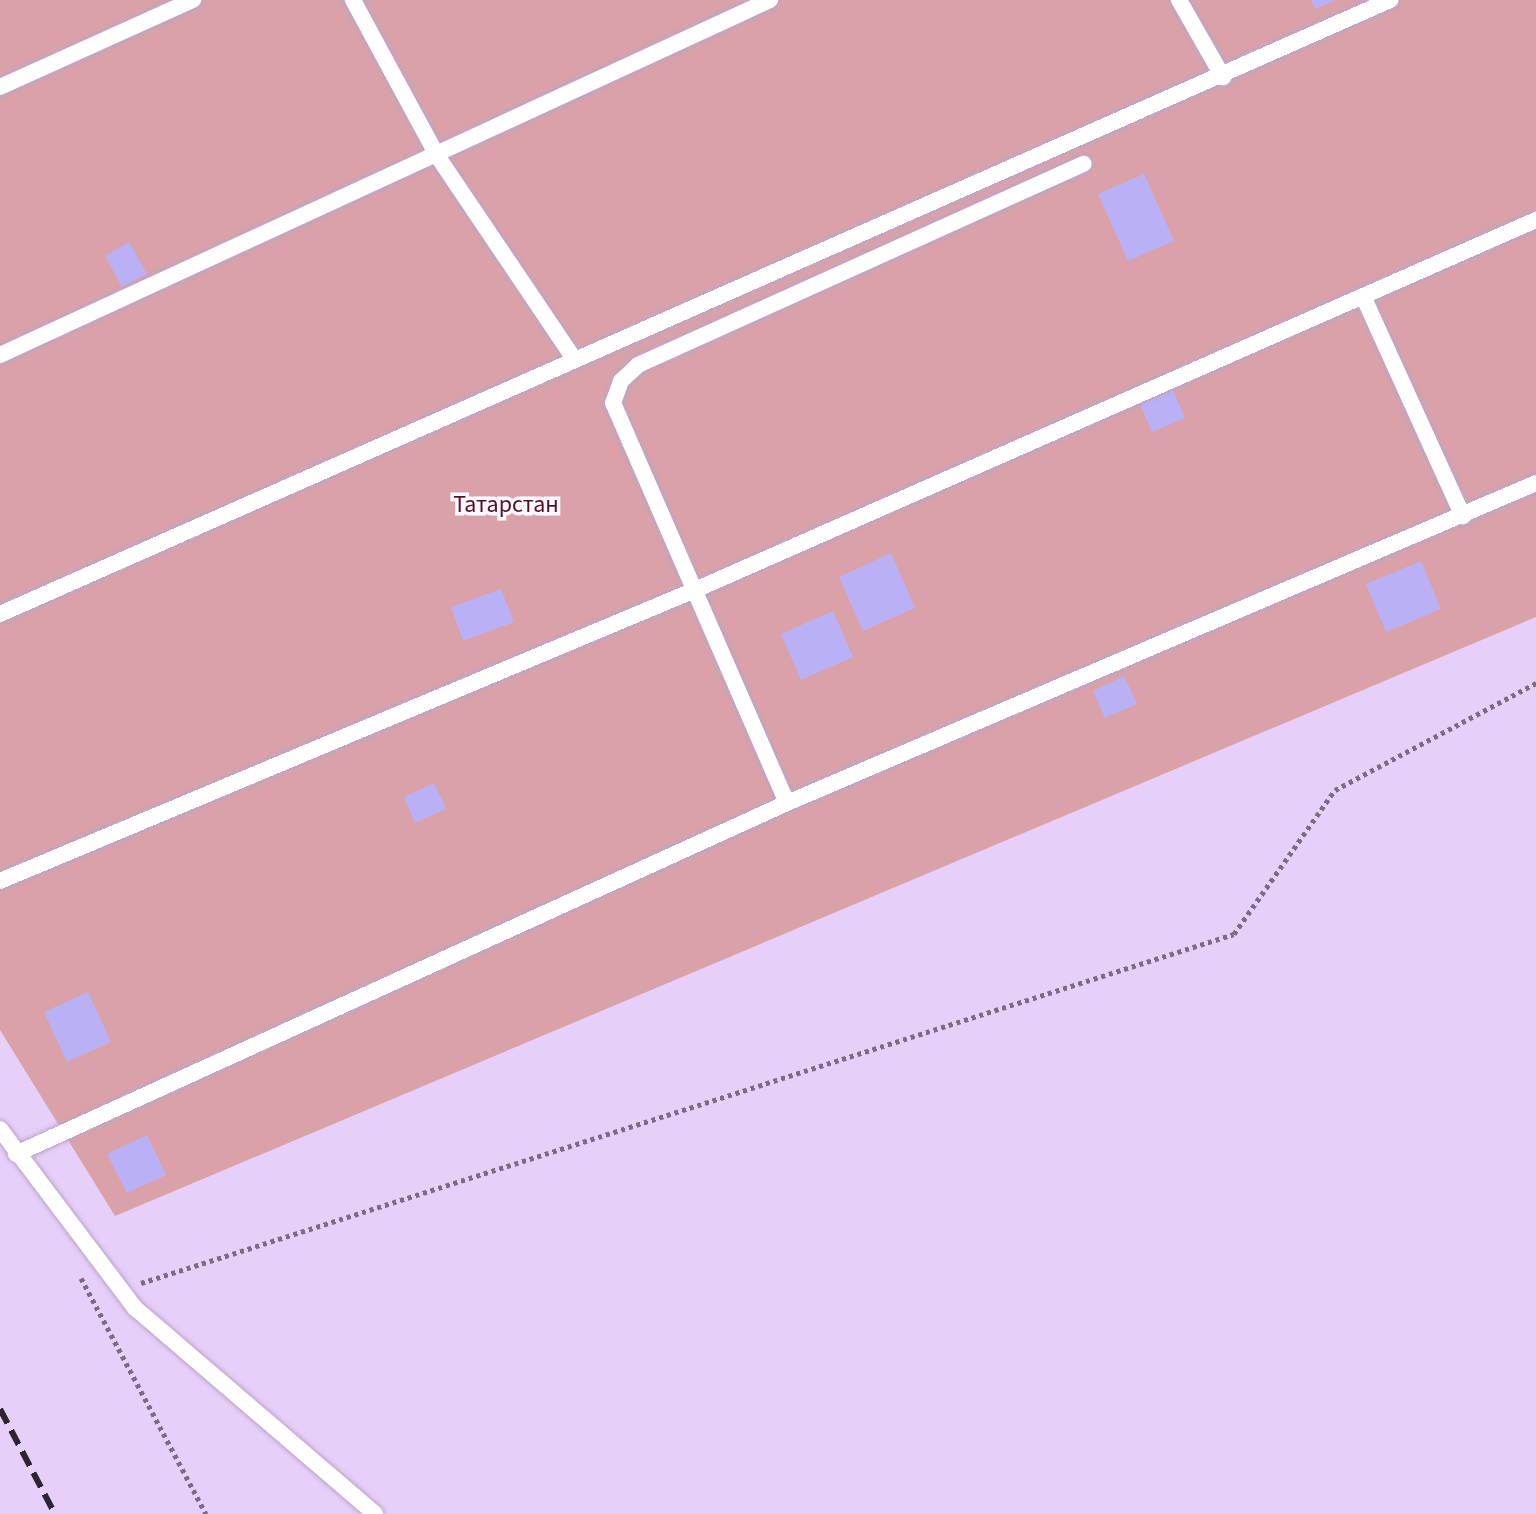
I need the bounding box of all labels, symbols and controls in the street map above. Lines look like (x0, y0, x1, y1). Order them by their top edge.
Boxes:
park label: Татарстан (453, 491, 559, 519)

